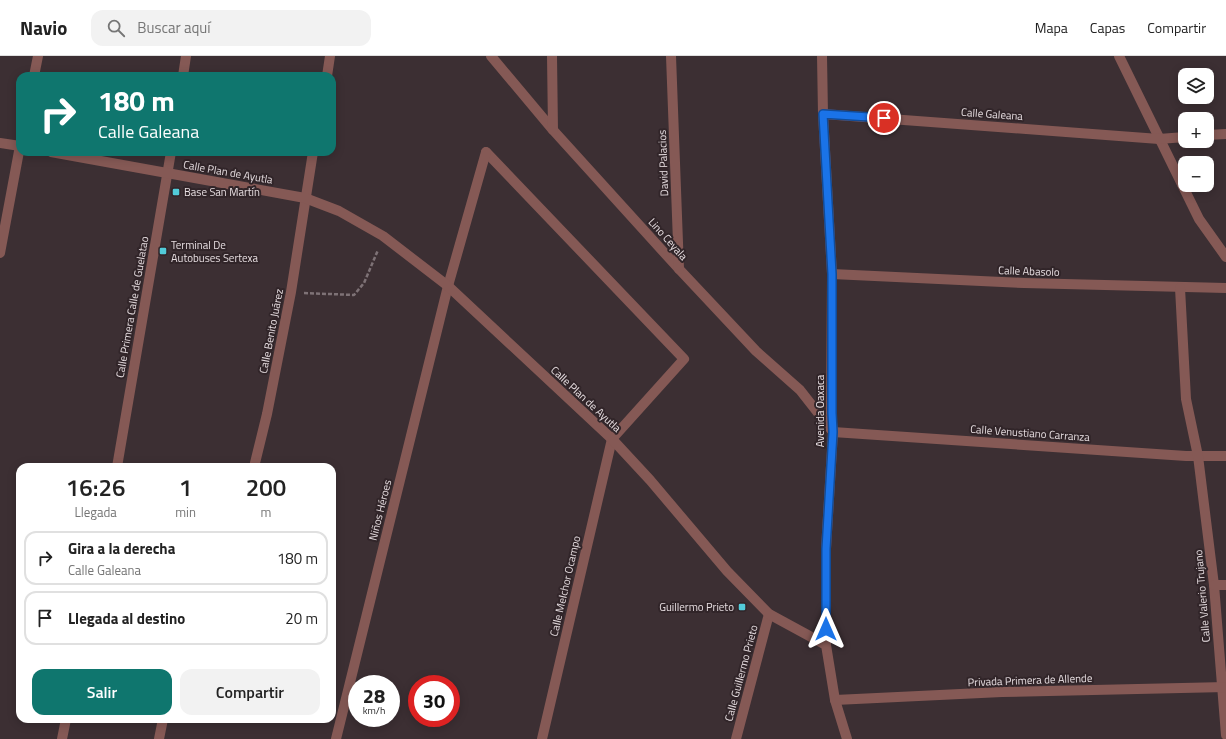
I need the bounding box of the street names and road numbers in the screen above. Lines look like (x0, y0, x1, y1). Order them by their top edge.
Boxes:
street label: Calle Galeana (961, 104, 1024, 124)
street label: David Palacios (654, 129, 672, 197)
street label: Calle Plan de Ayutla (182, 156, 275, 188)
street label: Lino Ceyala (645, 214, 692, 264)
street label: Calle Primera Calle de Guelatao (112, 235, 152, 379)
street label: Calle Abasolo (998, 262, 1060, 280)
street label: Calle Benito Juárez (255, 287, 287, 375)
street label: Calle Plan de Ayutla (547, 362, 625, 436)
street label: Avenida Oaxaca (812, 374, 828, 447)
street label: Calle Venustiano Carranza (970, 421, 1091, 445)
street label: Niños Héroes (365, 478, 395, 542)
street label: Calle Melchor Ocampo (546, 534, 584, 638)
street label: Calle Valerio Trujano (1190, 549, 1214, 643)
street label: Calle Guillermo Prieto (720, 623, 762, 723)
street label: Privada Primera de Allende (967, 670, 1093, 690)

